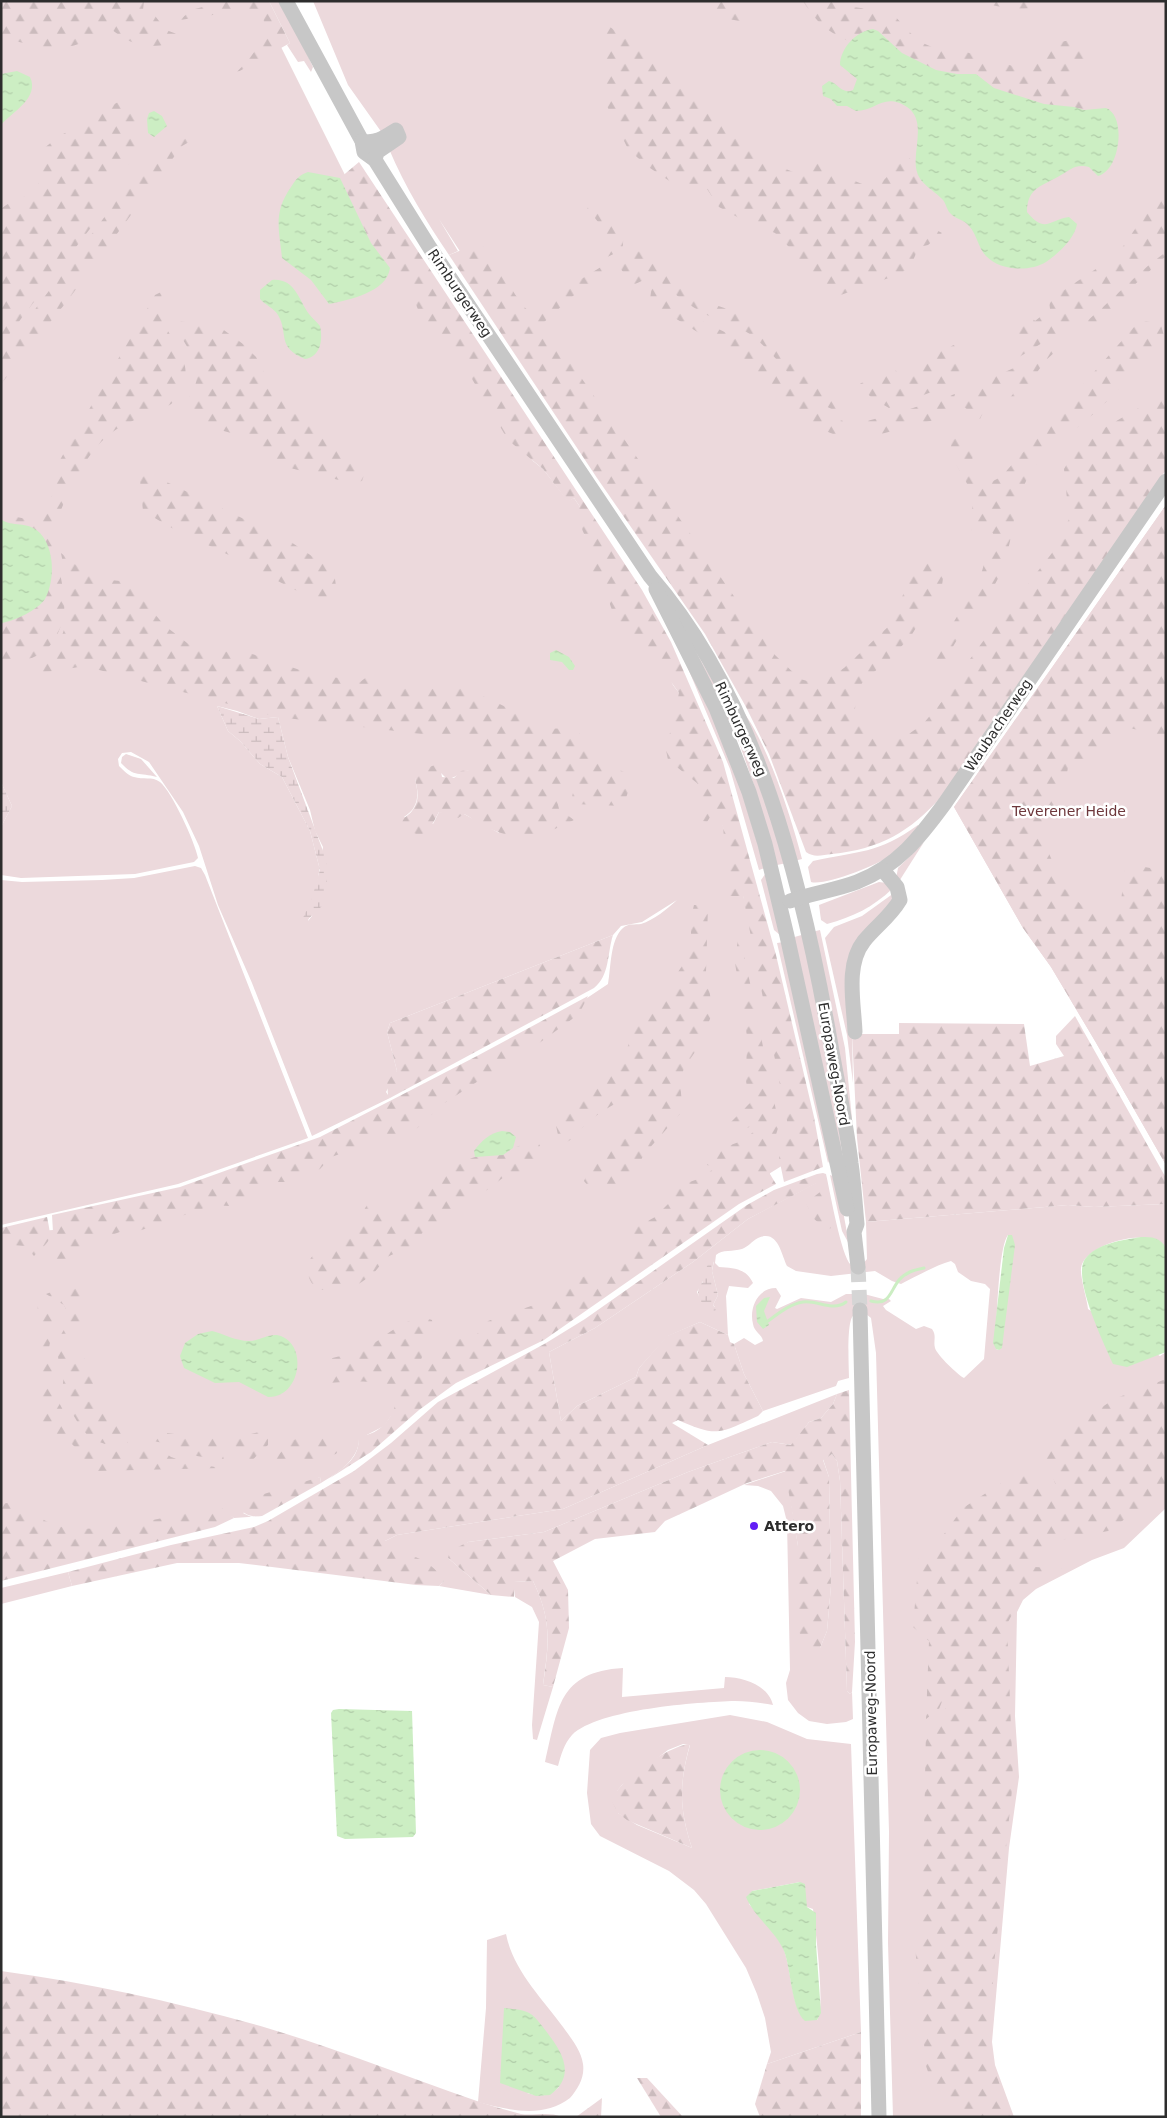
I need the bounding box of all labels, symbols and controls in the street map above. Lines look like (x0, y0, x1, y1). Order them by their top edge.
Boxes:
street label: Rimburgerweg (425, 246, 495, 340)
street label: Waubacherweg (961, 676, 1035, 774)
street label: Rimburgerweg (712, 679, 770, 779)
park label: Teverener Heide (1011, 803, 1126, 819)
street label: Europaweg-Noord (815, 1001, 853, 1127)
place label: Attero (764, 1518, 815, 1534)
marker: Attero (748, 1520, 760, 1532)
street label: Europaweg-Noord (862, 1650, 880, 1776)

